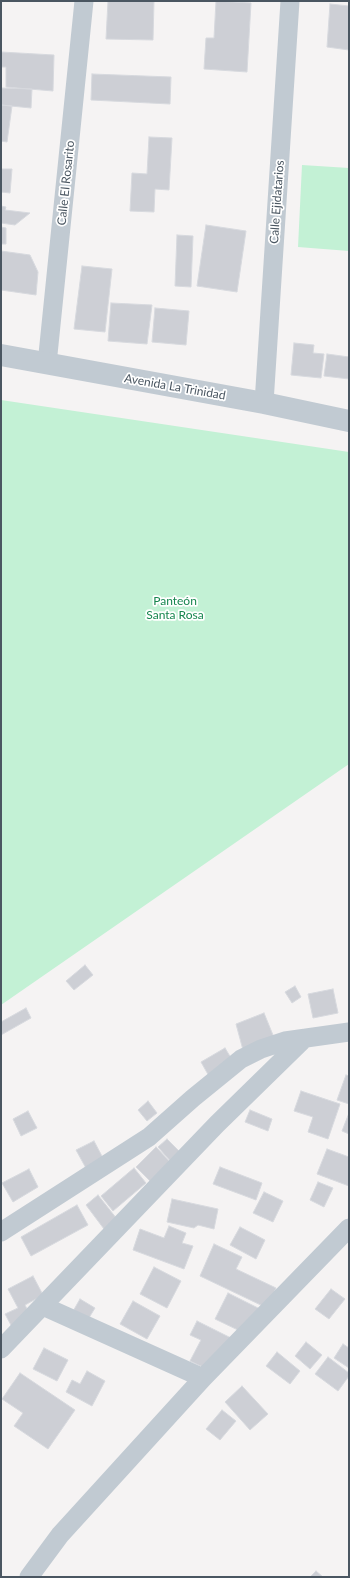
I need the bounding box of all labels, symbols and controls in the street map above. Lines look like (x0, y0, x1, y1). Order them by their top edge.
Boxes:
street label: Calle El Rosarito (54, 140, 78, 226)
street label: Calle Ejidatarios (267, 160, 287, 244)
street label: Avenida La Trinidad (123, 371, 227, 403)
park label: Panteón Santa Rosa (146, 594, 204, 622)

